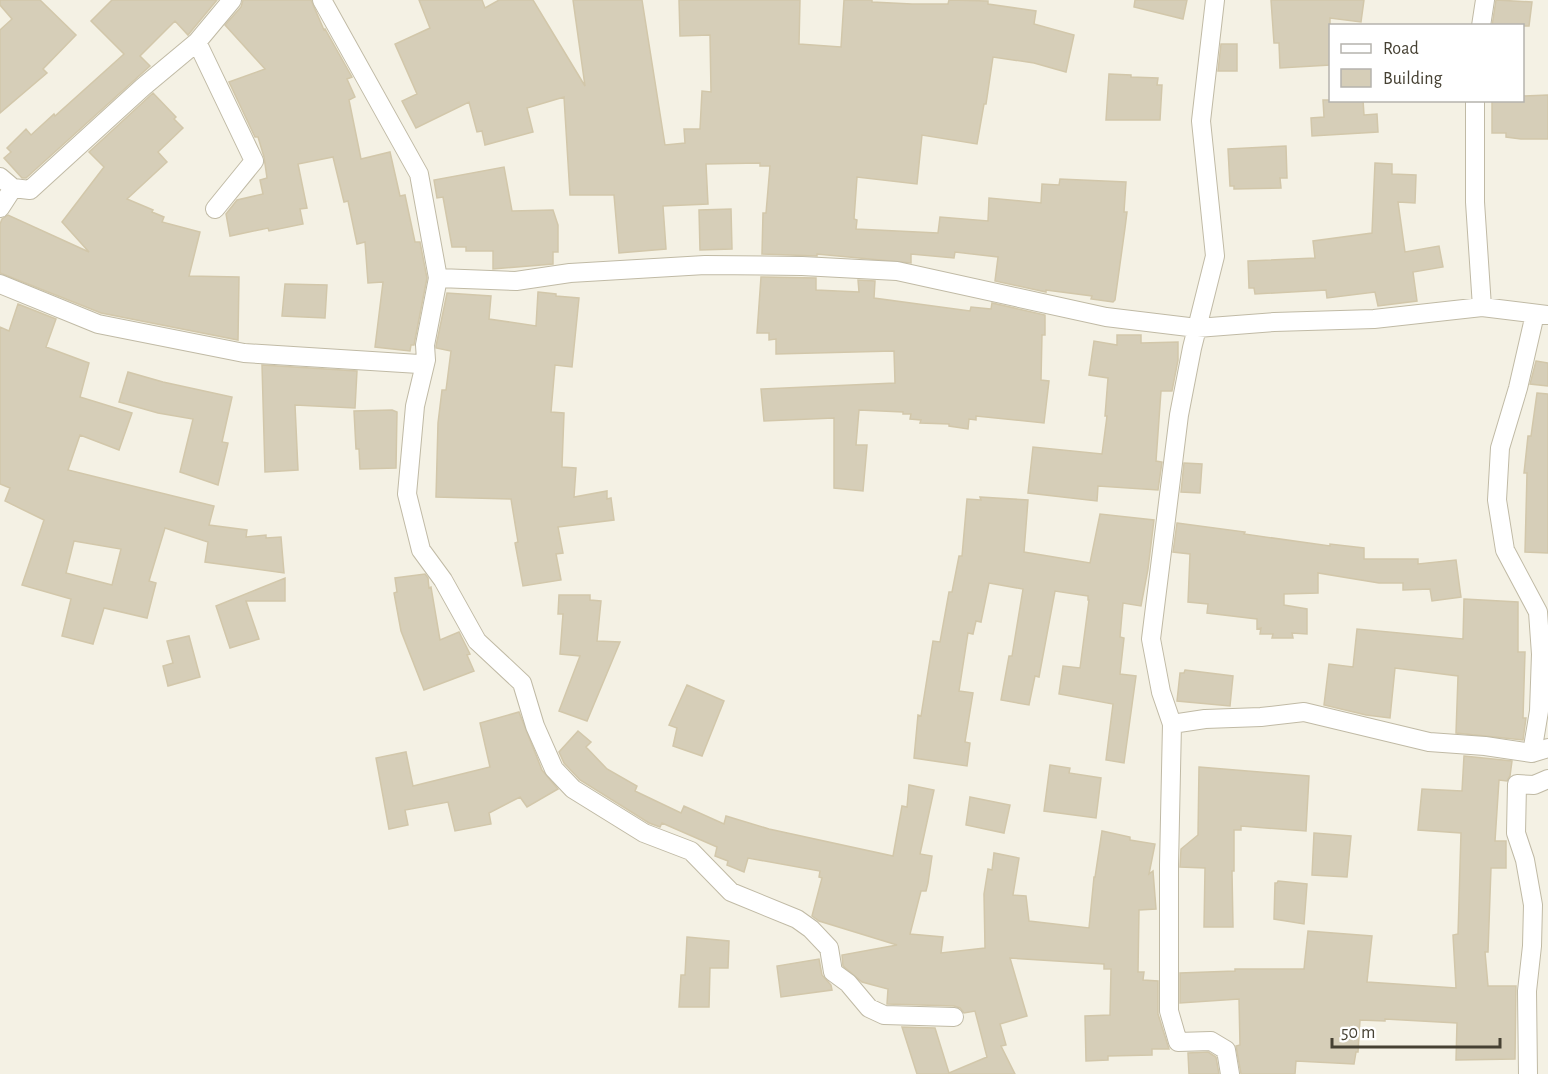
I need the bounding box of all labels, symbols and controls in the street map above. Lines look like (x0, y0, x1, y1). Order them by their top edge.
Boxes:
legend (1329, 24, 1524, 102)
text: Road (1383, 40, 1419, 58)
text: Building (1383, 70, 1443, 88)
scale bar (1332, 1011, 1500, 1049)
text: 50 m (1341, 1024, 1375, 1042)

